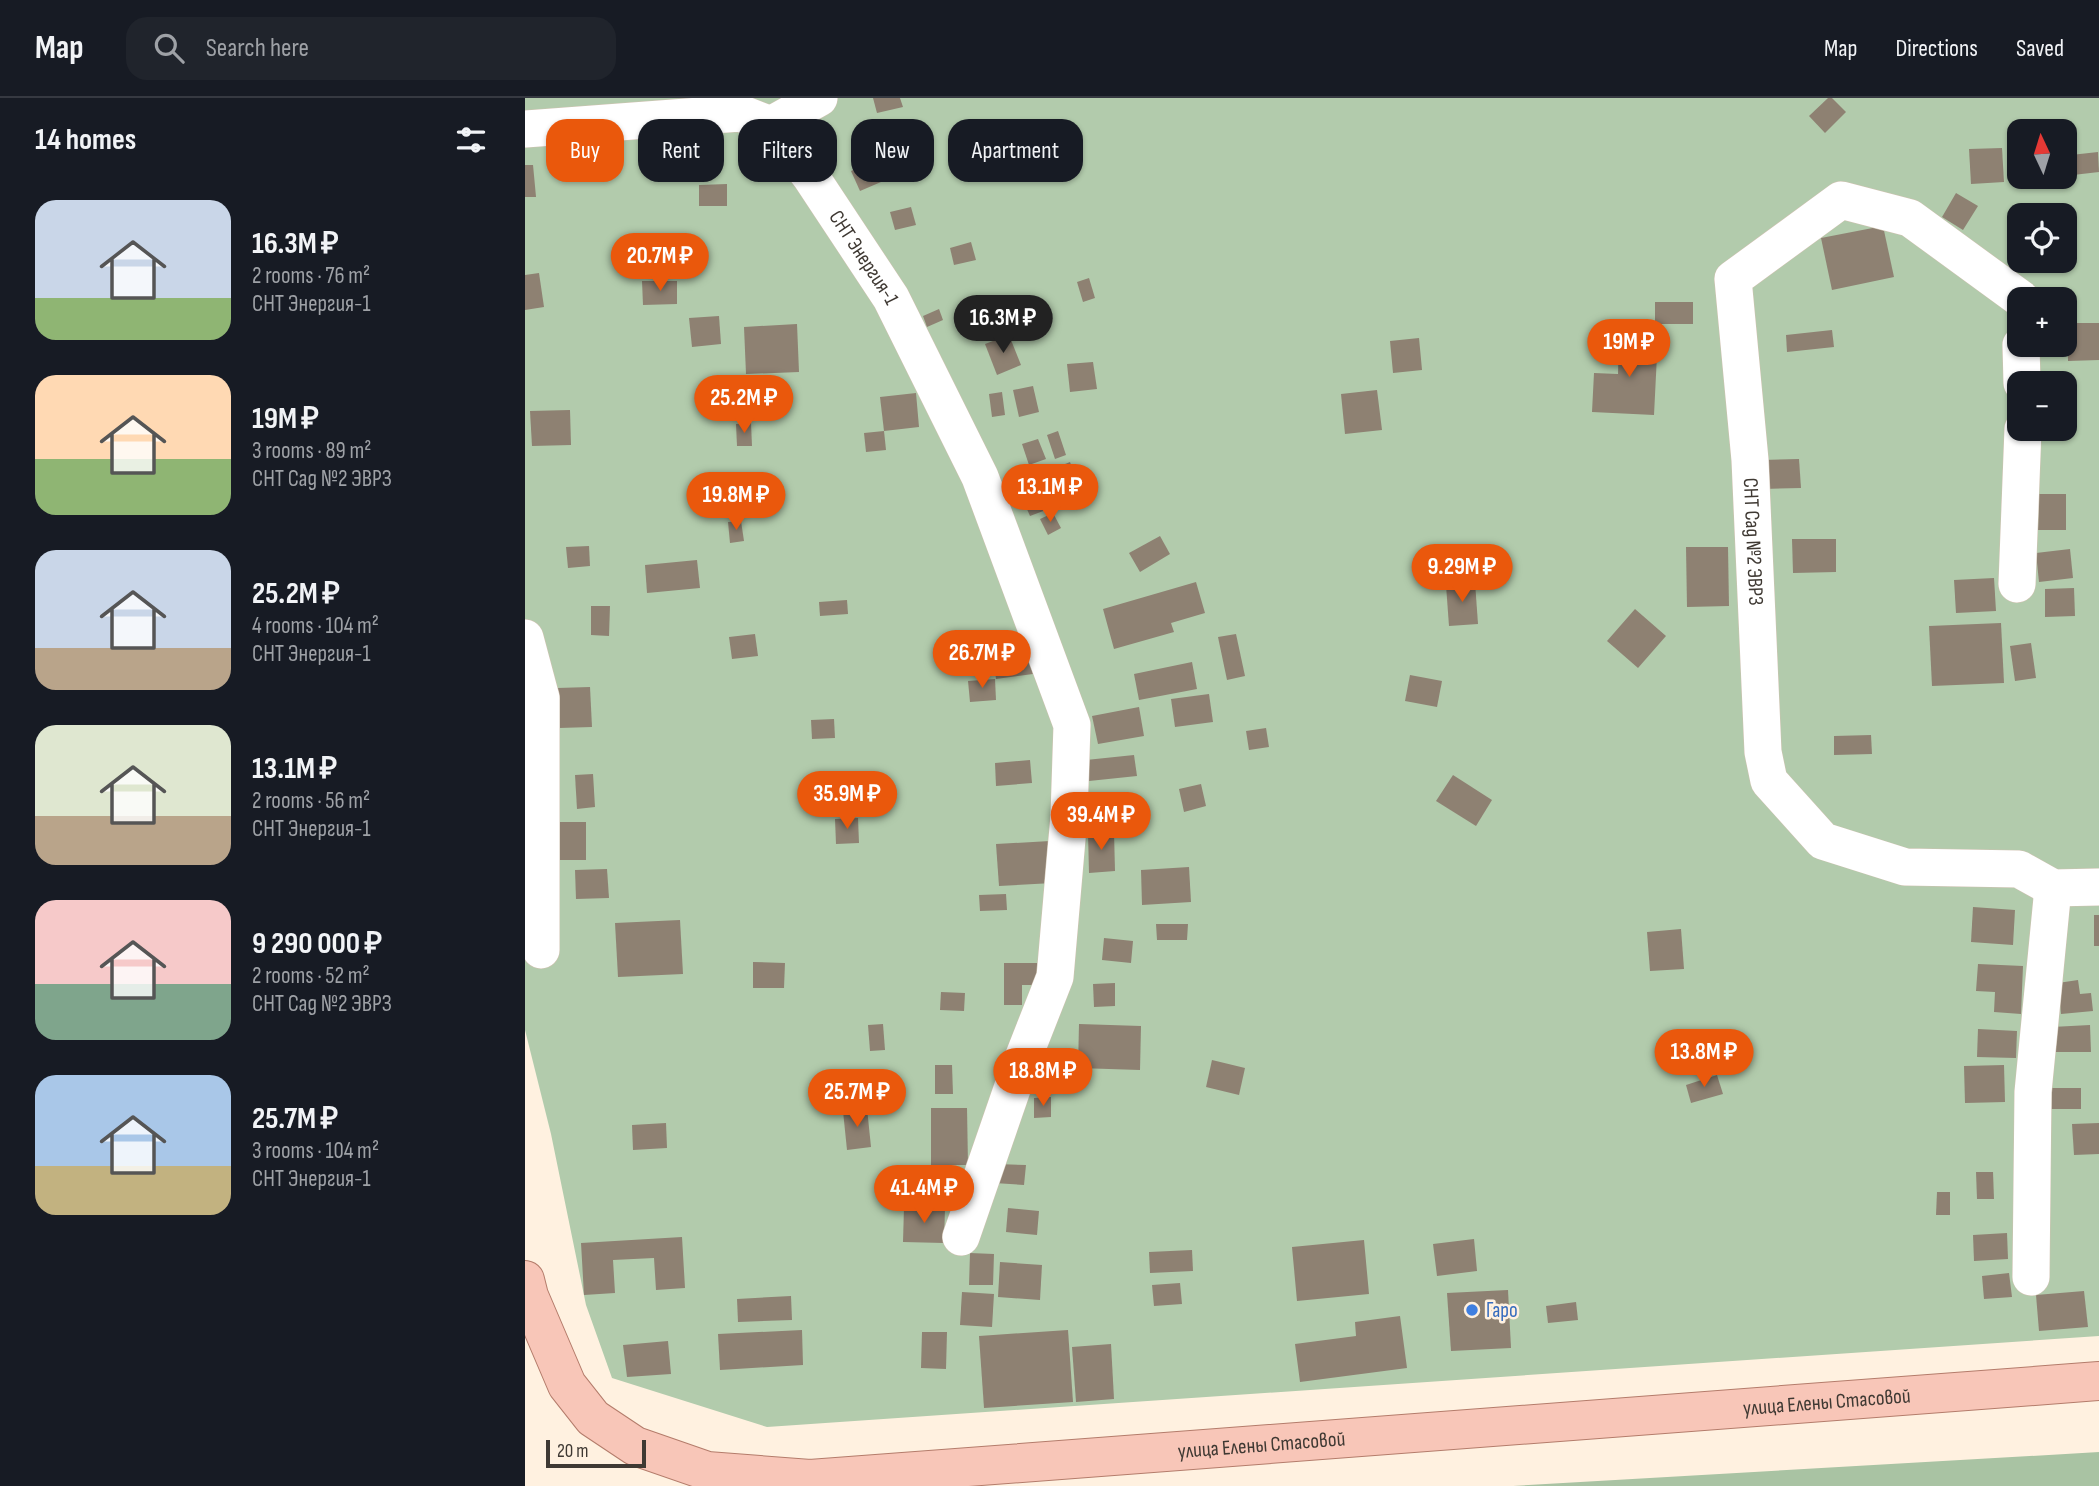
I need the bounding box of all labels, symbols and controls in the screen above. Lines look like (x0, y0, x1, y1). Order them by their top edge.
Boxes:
search box (126, 17, 616, 80)
text: Map (35, 28, 84, 68)
icon: search (150, 29, 188, 67)
text: Search here (206, 33, 309, 64)
text: Map (1824, 34, 1857, 63)
text: Directions (1895, 34, 1978, 63)
text: Saved (2016, 34, 2064, 63)
chip: Buy (546, 119, 624, 182)
chip: Rent (638, 119, 724, 182)
chip: Filters (738, 119, 837, 182)
chip: New (851, 119, 934, 182)
chip: Apartment (948, 119, 1083, 182)
north arrow (2007, 119, 2077, 189)
map controls (2007, 119, 2077, 441)
icon: filters (452, 121, 490, 159)
text: 14 homes (35, 122, 136, 158)
button: locate (2007, 203, 2077, 273)
street label: СНТ Энергия-1 (824, 205, 905, 309)
text: 16.3M ₽ (252, 226, 339, 262)
icon: home (91, 228, 175, 312)
pin: 20.7M ₽ (595, 234, 725, 293)
text: 20.7M ₽ (627, 242, 693, 270)
text: 2 rooms · 76 m² (252, 262, 370, 290)
button: + (2007, 287, 2077, 357)
text: СНТ Энергия-1 (252, 290, 371, 318)
pin: 16.3M ₽ (938, 296, 1068, 355)
text: 16.3M ₽ (970, 304, 1036, 332)
pin: 19M ₽ (1580, 320, 1678, 379)
text: 19M ₽ (1603, 328, 1655, 356)
button: − (2007, 371, 2077, 441)
pin: 25.2M ₽ (679, 376, 809, 435)
text: 25.2M ₽ (710, 384, 778, 412)
text: 19M ₽ (252, 401, 319, 437)
icon: home (91, 403, 175, 487)
text: 3 rooms · 89 m² (252, 437, 371, 465)
pin: 13.1M ₽ (985, 464, 1115, 524)
text: СНТ Сад №2 ЭВРЗ (252, 465, 392, 493)
pin: 19.8M ₽ (671, 472, 801, 532)
text: 13.1M ₽ (1017, 473, 1083, 501)
street label: СНТ Сад №2 ЭВРЗ (1738, 477, 1769, 606)
text: 19.8M ₽ (702, 481, 770, 509)
pin: 9.29M ₽ (1397, 545, 1527, 604)
text: 9.29M ₽ (1428, 553, 1496, 581)
text: 25.2M ₽ (252, 576, 340, 612)
icon: home (91, 578, 175, 662)
text: 4 rooms · 104 m² (252, 612, 379, 640)
pin: 26.7M ₽ (917, 630, 1047, 690)
text: 26.7M ₽ (949, 639, 1015, 667)
text: СНТ Энергия-1 (252, 640, 371, 668)
text: 13.1M ₽ (252, 751, 337, 787)
icon: home (91, 753, 175, 837)
pin: 35.9M ₽ (782, 772, 912, 831)
text: 35.9M ₽ (813, 780, 881, 808)
text: 2 rooms · 56 m² (252, 787, 370, 815)
pin: 39.4M ₽ (1036, 792, 1166, 852)
text: 39.4M ₽ (1067, 801, 1135, 829)
text: СНТ Энергия-1 (252, 815, 371, 843)
text: 9 290 000 ₽ (252, 926, 382, 962)
icon: home (91, 928, 175, 1012)
text: 2 rooms · 52 m² (252, 962, 370, 990)
text: СНТ Сад №2 ЭВРЗ (252, 990, 392, 1018)
pin: 13.8M ₽ (1639, 1030, 1769, 1089)
text: 13.8M ₽ (1671, 1038, 1737, 1066)
pin: 18.8M ₽ (978, 1048, 1108, 1108)
text: 18.8M ₽ (1009, 1057, 1077, 1085)
pin: 25.7M ₽ (792, 1070, 922, 1129)
text: 25.7M ₽ (824, 1078, 890, 1106)
text: 25.7M ₽ (252, 1101, 338, 1137)
icon: home (91, 1103, 175, 1187)
text: 3 rooms · 104 m² (252, 1137, 379, 1165)
text: СНТ Энергия-1 (252, 1165, 371, 1193)
pin: 41.4M ₽ (859, 1166, 989, 1225)
text: 41.4M ₽ (890, 1174, 958, 1202)
place label: Гаро (1486, 1298, 1518, 1323)
marker: Гаро (1464, 1302, 1480, 1318)
street label: улица Елены Стасовой (1742, 1383, 1911, 1421)
street label: улица Елены Стасовой (1177, 1426, 1346, 1464)
scale bar (546, 1437, 646, 1469)
text: 20 m (557, 1440, 589, 1463)

